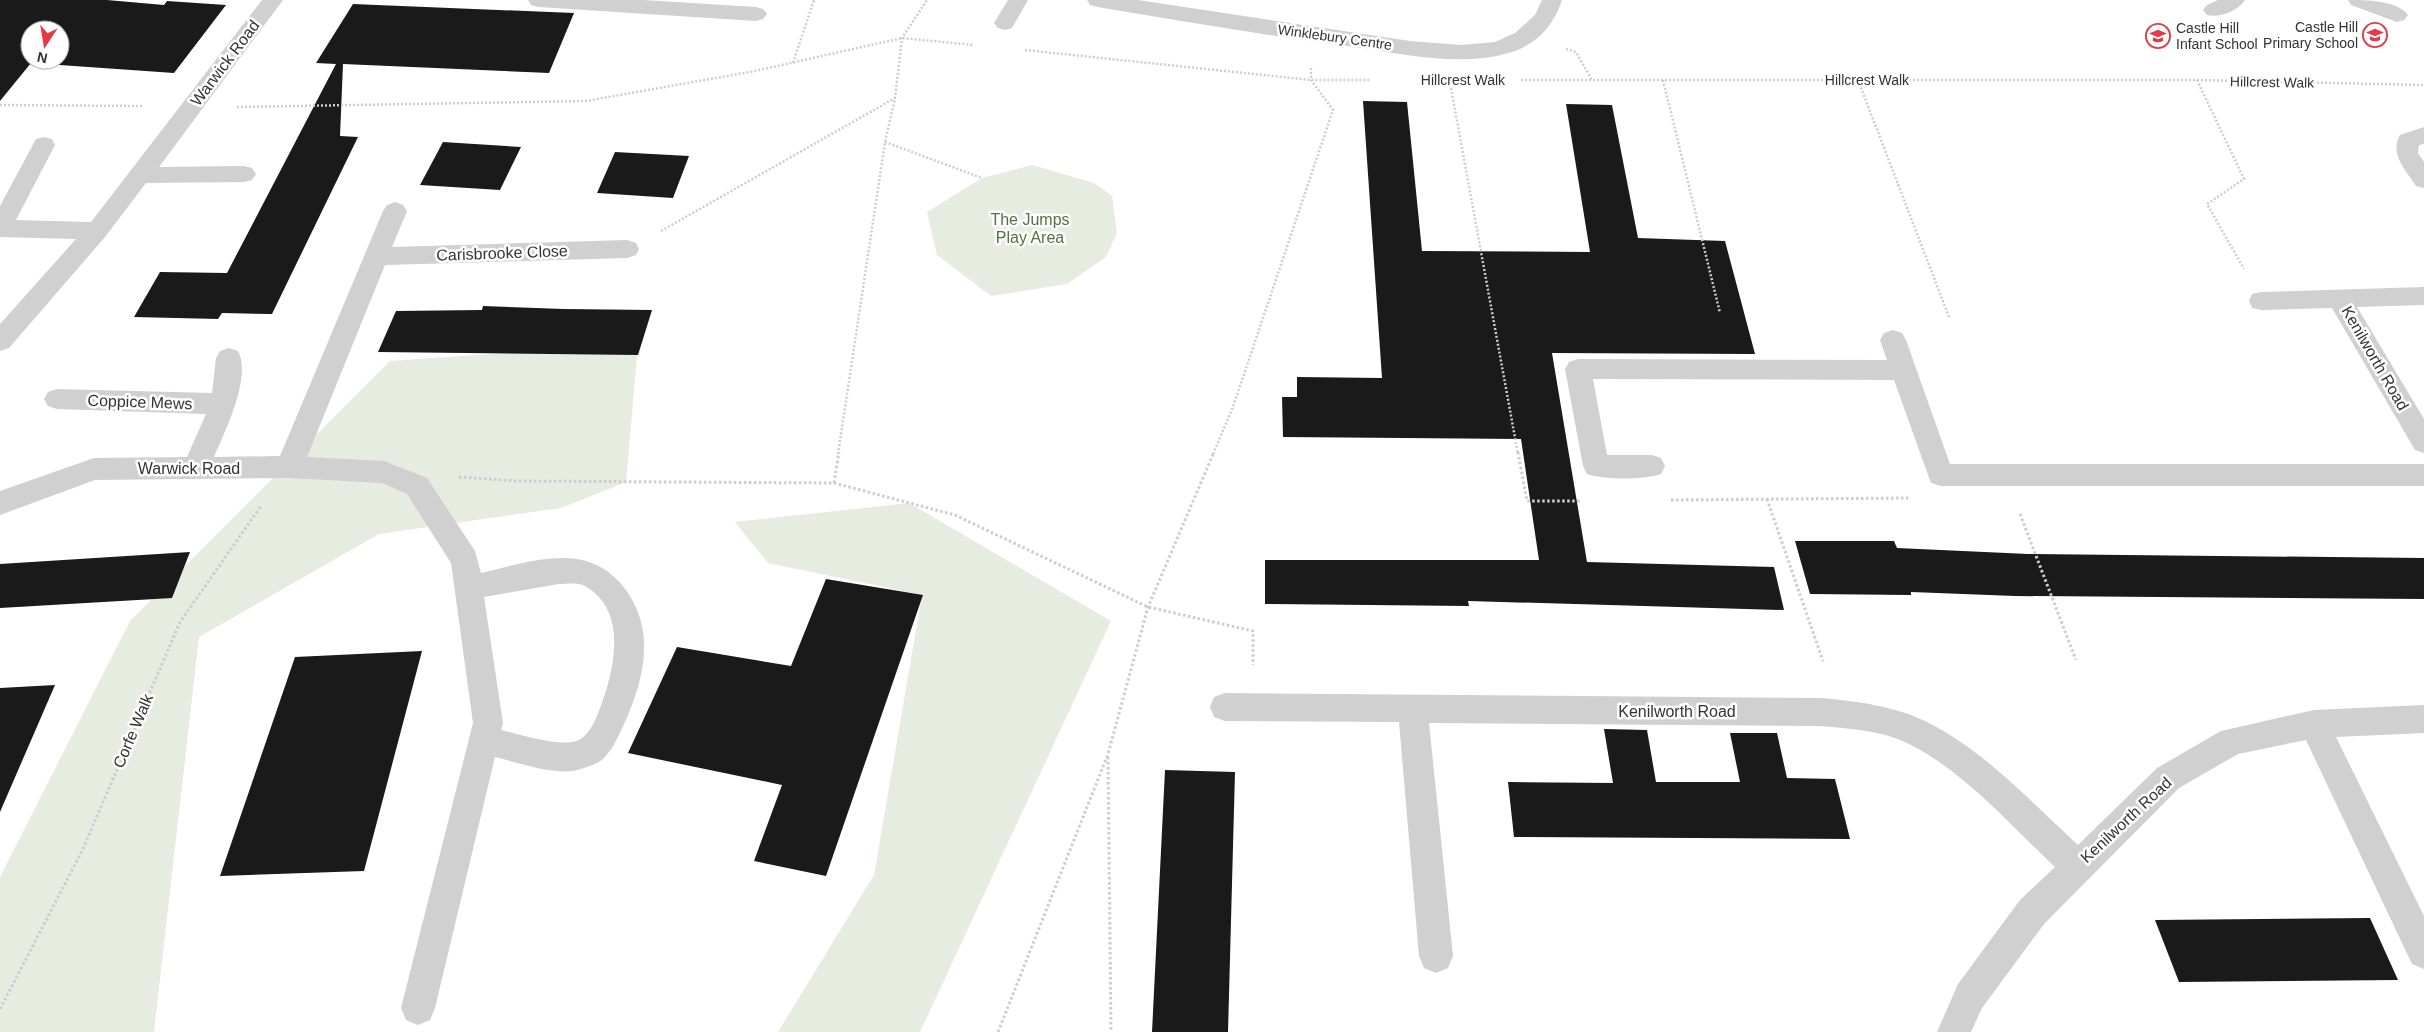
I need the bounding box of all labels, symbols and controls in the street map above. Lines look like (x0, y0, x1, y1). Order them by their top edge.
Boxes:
street label: Warwick Road (187, 17, 263, 109)
place label: Castle Hill Primary School (2263, 19, 2358, 51)
north arrow (20, 20, 70, 70)
place label: Castle Hill Infant School (2176, 20, 2258, 52)
street label: Winklebury Centre (1277, 21, 1393, 53)
school or university icon: Castle Hill Primary School (2362, 22, 2388, 48)
school or university icon: Castle Hill Infant School (2145, 23, 2171, 49)
text: N (36, 49, 49, 67)
street label: Hillcrest Walk (1421, 72, 1506, 88)
street label: Hillcrest Walk (1825, 72, 1910, 88)
street label: Hillcrest Walk (2230, 73, 2315, 91)
park label: The Jumps Play Area (990, 211, 1070, 246)
street label: Carisbrooke Close (436, 242, 568, 264)
street label: Kenilworth Road (2338, 303, 2412, 413)
street label: Coppice Mews (87, 392, 193, 412)
street label: Warwick Road (138, 460, 240, 477)
street label: Corfe Walk (110, 691, 157, 770)
street label: Kenilworth Road (1618, 703, 1736, 720)
street label: Kenilworth Road (2077, 774, 2175, 866)

